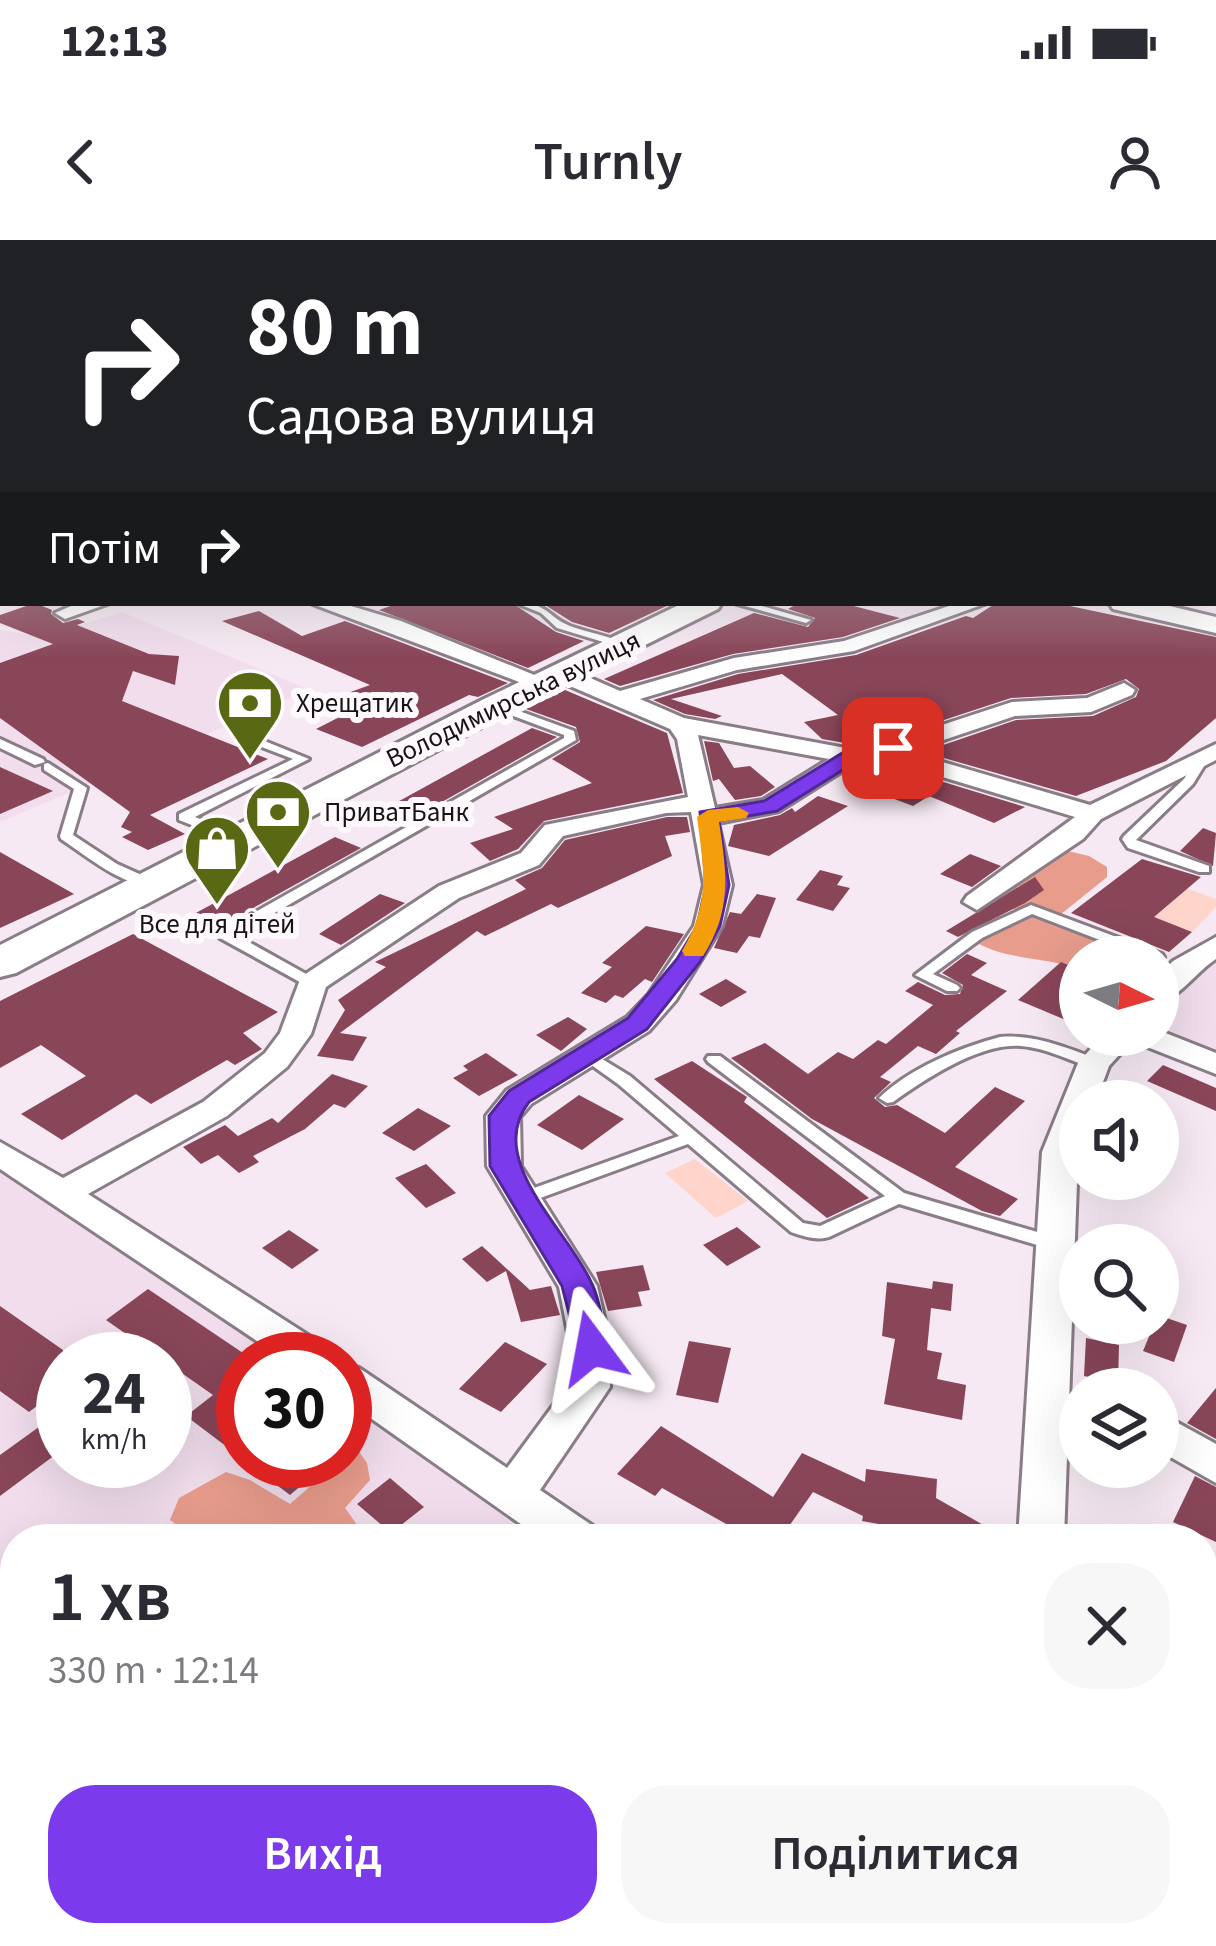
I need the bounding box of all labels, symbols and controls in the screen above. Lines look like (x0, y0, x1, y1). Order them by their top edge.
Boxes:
text: 12:13 (60, 10, 169, 74)
text: Turnly (534, 124, 682, 201)
icon: back (48, 129, 114, 195)
icon: person (1102, 129, 1168, 195)
text: 80 m (246, 268, 424, 388)
icon: right (48, 288, 204, 444)
text: Садова вулиця (246, 379, 597, 456)
icon: right (185, 516, 251, 582)
text: Потім (48, 517, 161, 581)
street label: Володимирська вулиця (379, 621, 647, 778)
bank icon: Хрещатик (215, 668, 285, 762)
place label: Хрещатик (296, 684, 414, 723)
pin (842, 697, 944, 799)
icon: arrive (860, 715, 926, 781)
bank icon: ПриватБанк (243, 777, 313, 871)
place label: ПриватБанк (324, 793, 469, 832)
shop icon: Все для дітей (182, 813, 252, 907)
place label: Все для дітей (139, 905, 295, 944)
north arrow (1059, 936, 1179, 1056)
map controls (1059, 936, 1179, 1488)
button: sound (1059, 1080, 1179, 1200)
button: search (1059, 1224, 1179, 1344)
position arrow (529, 1285, 655, 1411)
speed limit sign: 30 (216, 1332, 372, 1488)
text: 24 (82, 1352, 146, 1437)
button: layers (1059, 1368, 1179, 1488)
text: km/h (81, 1418, 147, 1461)
text: 1 хв (48, 1546, 171, 1649)
button: close (1044, 1563, 1170, 1689)
text: 330 m · 12:14 (48, 1643, 259, 1699)
button: Вихід (48, 1785, 597, 1923)
button: Поділитися (621, 1785, 1170, 1923)

